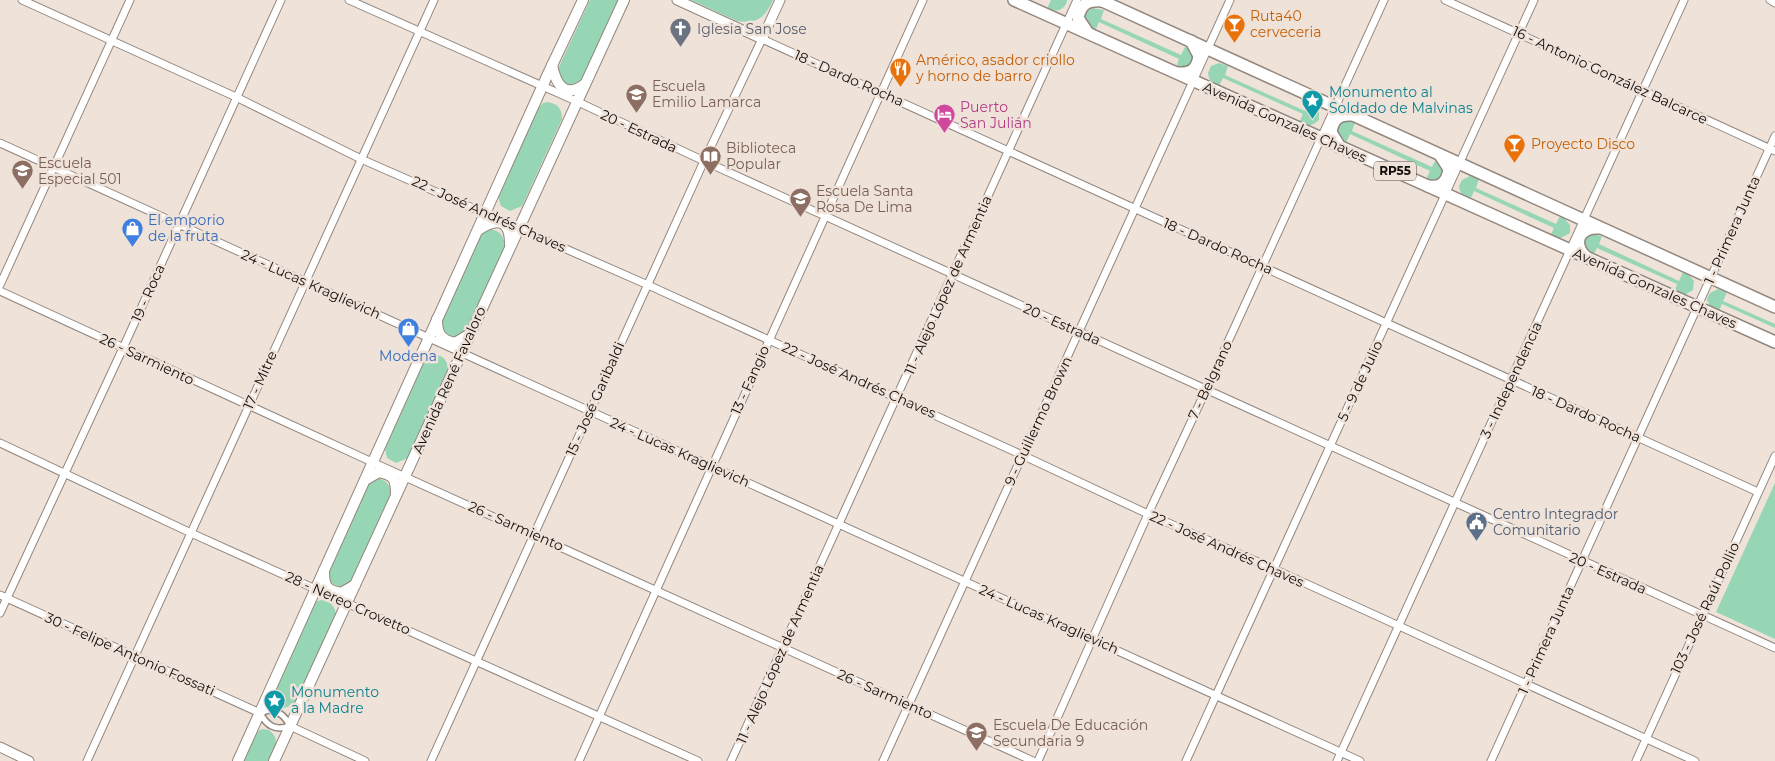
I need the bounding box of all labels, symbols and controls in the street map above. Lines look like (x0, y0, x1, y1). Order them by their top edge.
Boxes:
place label: Ruta40 cerveceria (1250, 7, 1322, 41)
bar icon: Ruta40 cerveceria (1222, 12, 1246, 43)
church icon: Iglesia San Jose (669, 17, 693, 48)
place label: Iglesia San Jose (697, 20, 807, 38)
street label: 16 - Antonio González Balcarce (1509, 22, 1711, 128)
street label: 18 - Dardo Rocha (791, 46, 907, 110)
place label: Américo, asador criollo y horno de barro (915, 51, 1075, 85)
restaurant icon: Américo, asador criollo y horno de barro (888, 56, 912, 87)
place label: Escuela Emilio Lamarca (652, 77, 761, 111)
street label: Avenida Gonzales Chaves (1200, 78, 1370, 166)
school or university icon: Escuela Emilio Lamarca (624, 82, 648, 113)
place label: Monumento al Soldado de Malvinas (1329, 83, 1473, 117)
place icon: Monumento al Soldado de Malvinas (1301, 88, 1325, 119)
place label: Puerto San Julián (960, 98, 1032, 132)
hotel icon: Puerto San Julián (932, 103, 956, 134)
street label: 20 - Estrada (598, 105, 680, 157)
bar icon: Proyecto Disco (1503, 132, 1527, 163)
place label: Proyecto Disco (1531, 135, 1635, 153)
place label: Biblioteca Popular (726, 139, 796, 173)
library icon: Biblioteca Popular (698, 144, 722, 175)
place label: Escuela Especial 501 (38, 154, 122, 188)
school or university icon: Escuela Especial 501 (10, 159, 34, 190)
road number: RP55 (1374, 162, 1416, 180)
street label: 22 - José Andrés Chaves (409, 172, 569, 256)
street label: 1 - Primera Junta (1700, 173, 1764, 287)
place label: Escuela Santa Rosa De Lima (816, 182, 914, 216)
school or university icon: Escuela Santa Rosa De Lima (788, 187, 812, 218)
street label: 11 - Alejo López de Armentia (900, 192, 996, 378)
place label: El emporio de la fruta (148, 211, 225, 245)
street label: 18 - Dardo Rocha (1160, 214, 1276, 278)
shop icon: El emporio de la fruta (120, 216, 144, 247)
street label: Avenida Gonzales Chaves (1570, 244, 1740, 332)
street label: 24 - Lucas Kraglievich (238, 245, 384, 323)
street label: 19 - Roca (127, 261, 169, 325)
street label: 20 - Estrada (1021, 299, 1103, 349)
street label: Avenida René Favaloro (408, 303, 490, 456)
shop icon: Modena (396, 316, 420, 347)
street label: 3 - Independencia (1476, 319, 1546, 441)
street label: 26 - Sarmiento (97, 329, 197, 389)
street label: 22 - José Andrés Chaves (779, 338, 939, 422)
street label: 7 - Belgrano (1184, 338, 1236, 422)
street label: 5 - 9 de Julio (1333, 338, 1387, 424)
street label: 15 - José Garibaldi (562, 339, 628, 459)
street label: 13 - Fangio (727, 342, 773, 417)
place label: Modena (379, 347, 437, 365)
street label: 17 - Mitre (239, 348, 281, 412)
street label: 9 - Guillermo Brown (1000, 354, 1076, 488)
street label: 18 - Dardo Rocha (1528, 382, 1644, 446)
street label: 24 - Lucas Kraglievich (607, 413, 753, 491)
street label: 26 - Sarmiento (466, 497, 567, 555)
place label: Centro Integrador Comunitario (1493, 505, 1619, 539)
street label: 22 - José Andrés Chaves (1147, 507, 1307, 591)
public building icon: Centro Integrador Comunitario (1465, 510, 1489, 541)
street label: 103 - José Raúl Pollio (1667, 539, 1744, 677)
street label: 20 - Estrada (1567, 548, 1649, 598)
street label: 11 - Alejo López de Armentia (732, 561, 828, 747)
street label: 28 - Nereo Crovetto (283, 567, 414, 639)
street label: 24 - Lucas Kraglievich (976, 580, 1122, 658)
street label: 1 - Primera Junta (1514, 583, 1578, 697)
street label: 30 - Felipe Antonio Fossati (42, 608, 218, 700)
street label: 26 - Sarmiento (835, 665, 936, 723)
place label: Monumento a la Madre (291, 683, 379, 717)
place icon: Monumento a la Madre (263, 688, 287, 719)
place label: Escuela De Educación Secundaria 9 (993, 716, 1148, 750)
school or university icon: Escuela De Educación Secundaria 9 (965, 721, 989, 752)

